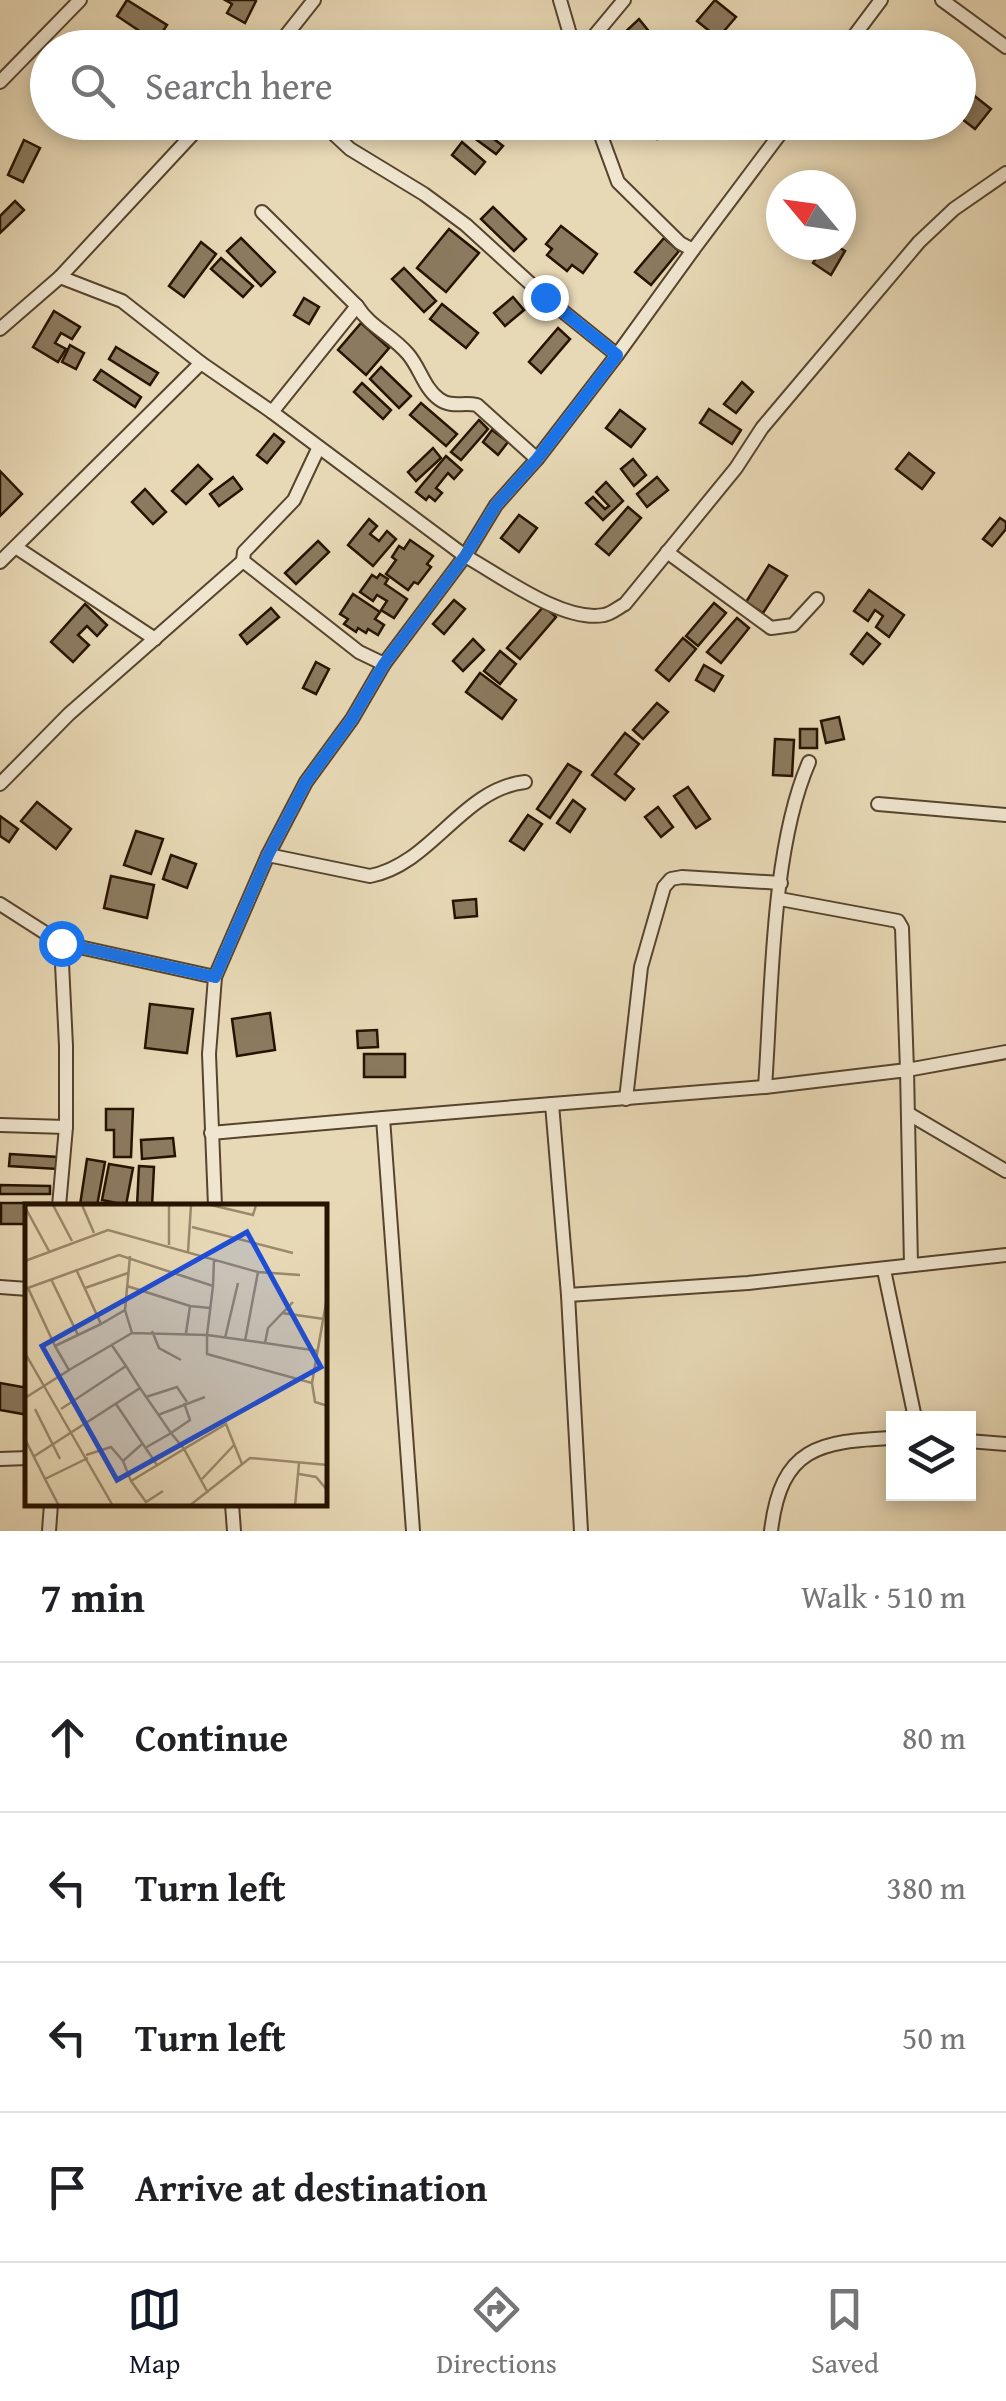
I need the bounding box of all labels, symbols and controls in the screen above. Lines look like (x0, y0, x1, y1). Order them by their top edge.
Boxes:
search box (30, 30, 976, 140)
text: Search here (145, 57, 333, 113)
icon: search (65, 58, 120, 113)
north arrow (766, 170, 856, 260)
route end (523, 275, 569, 321)
route start (39, 921, 85, 967)
inset map (25, 1204, 328, 1506)
map controls (886, 1411, 976, 1501)
button: layers (886, 1411, 976, 1501)
text: 7 min (40, 1566, 145, 1627)
text: Walk · 510 m (801, 1573, 966, 1620)
text: Continue (135, 1709, 288, 1765)
icon: ahead (40, 1710, 95, 1765)
text: 80 m (902, 1714, 966, 1761)
text: Turn left (135, 1859, 286, 1915)
icon: left (40, 1860, 95, 1915)
text: 380 m (887, 1864, 966, 1911)
text: Turn left (135, 2009, 286, 2065)
icon: left (40, 2010, 95, 2065)
text: 50 m (902, 2014, 966, 2061)
text: Arrive at destination (135, 2159, 488, 2215)
icon: arrive (40, 2160, 95, 2215)
tab: Map (127, 2282, 182, 2383)
tab: Directions (436, 2282, 557, 2383)
tab: Saved (811, 2282, 879, 2383)

